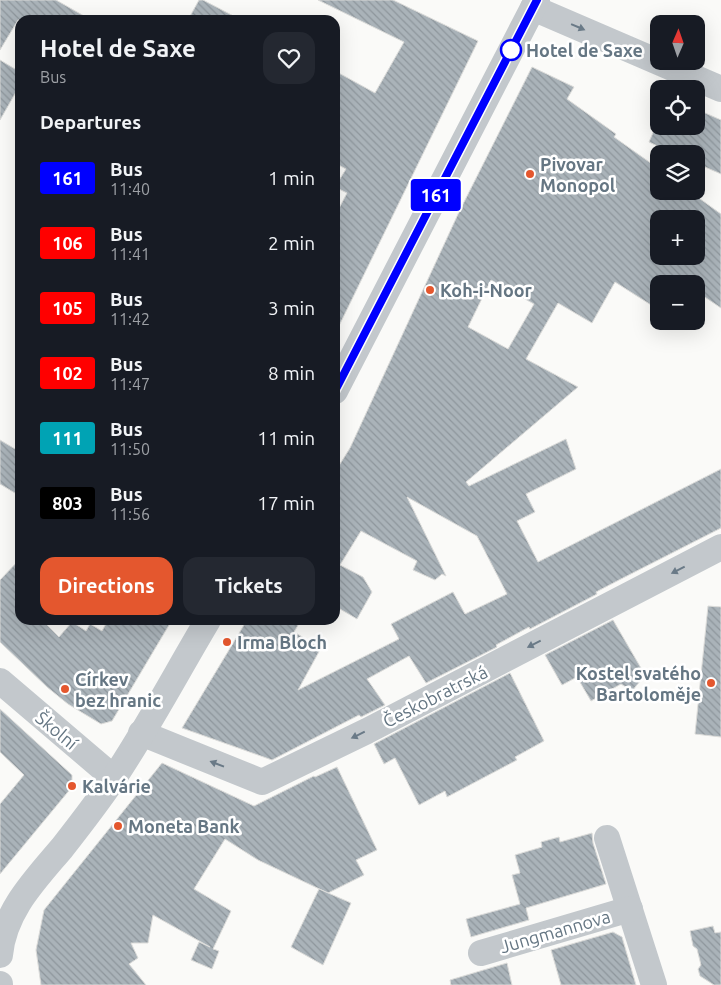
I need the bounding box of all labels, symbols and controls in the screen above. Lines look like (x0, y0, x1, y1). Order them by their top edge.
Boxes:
north arrow (650, 15, 705, 70)
map controls (650, 15, 705, 330)
one-way arrow (570, 23, 585, 31)
button: heart (263, 32, 315, 84)
text: Hotel de Saxe (40, 35, 196, 62)
marker: Hotel de Saxe (500, 39, 522, 61)
place label: Hotel de Saxe (526, 40, 643, 60)
text: Bus (40, 68, 66, 86)
button: locate (650, 80, 705, 135)
text: Departures (40, 111, 141, 133)
button: layers (650, 145, 705, 200)
place label: Pivovar Monopol (540, 154, 616, 195)
text: Bus (110, 158, 143, 180)
text: 1 min (268, 167, 315, 189)
text: 161 (52, 168, 83, 188)
marker: Pivovar Monopol (524, 168, 536, 180)
line badge: 161 (407, 179, 465, 211)
text: 11:40 (110, 180, 150, 198)
text: 161 (421, 185, 451, 205)
button: + (650, 210, 705, 265)
text: Bus (110, 223, 143, 245)
text: 2 min (268, 232, 315, 254)
text: 106 (52, 233, 83, 253)
text: 11:41 (110, 245, 150, 263)
button: − (650, 275, 705, 330)
place label: Koh-i-Noor (440, 280, 533, 300)
marker: Koh-i-Noor (424, 284, 436, 296)
text: Bus (110, 288, 143, 310)
text: 3 min (268, 297, 315, 319)
text: 105 (52, 298, 83, 318)
text: 11:42 (110, 310, 150, 328)
text: Bus (110, 353, 143, 375)
text: 8 min (268, 362, 315, 384)
text: 102 (52, 363, 83, 383)
text: 11:47 (110, 375, 150, 393)
text: Bus (110, 418, 143, 440)
text: 11 min (257, 427, 315, 449)
text: 111 (52, 428, 83, 448)
text: 11:50 (110, 440, 150, 458)
text: Bus (110, 483, 143, 505)
text: 17 min (257, 492, 315, 514)
text: 803 (52, 493, 83, 513)
text: 11:56 (110, 505, 150, 523)
button: Directions (40, 557, 173, 615)
button: Tickets (183, 557, 315, 615)
one-way arrow (671, 566, 685, 574)
place label: Irma Bloch (237, 632, 327, 652)
marker: Irma Bloch (221, 636, 233, 648)
one-way arrow (527, 640, 540, 649)
street label: Českobratrská (379, 660, 491, 731)
place label: Kostel svatého Bartoloměje (576, 663, 701, 704)
place label: Církev bez hranic (75, 669, 161, 710)
marker: Kostel svatého Bartoloměje (705, 677, 717, 689)
marker: Církev bez hranic (59, 683, 71, 695)
street label: Školní (32, 706, 83, 754)
one-way arrow (351, 731, 365, 739)
one-way arrow (209, 760, 224, 768)
place label: Kalvárie (82, 776, 151, 796)
marker: Kalvárie (66, 780, 78, 792)
place label: Moneta Bank (128, 816, 240, 836)
marker: Moneta Bank (112, 820, 124, 832)
street label: Jungmannova (498, 906, 612, 956)

